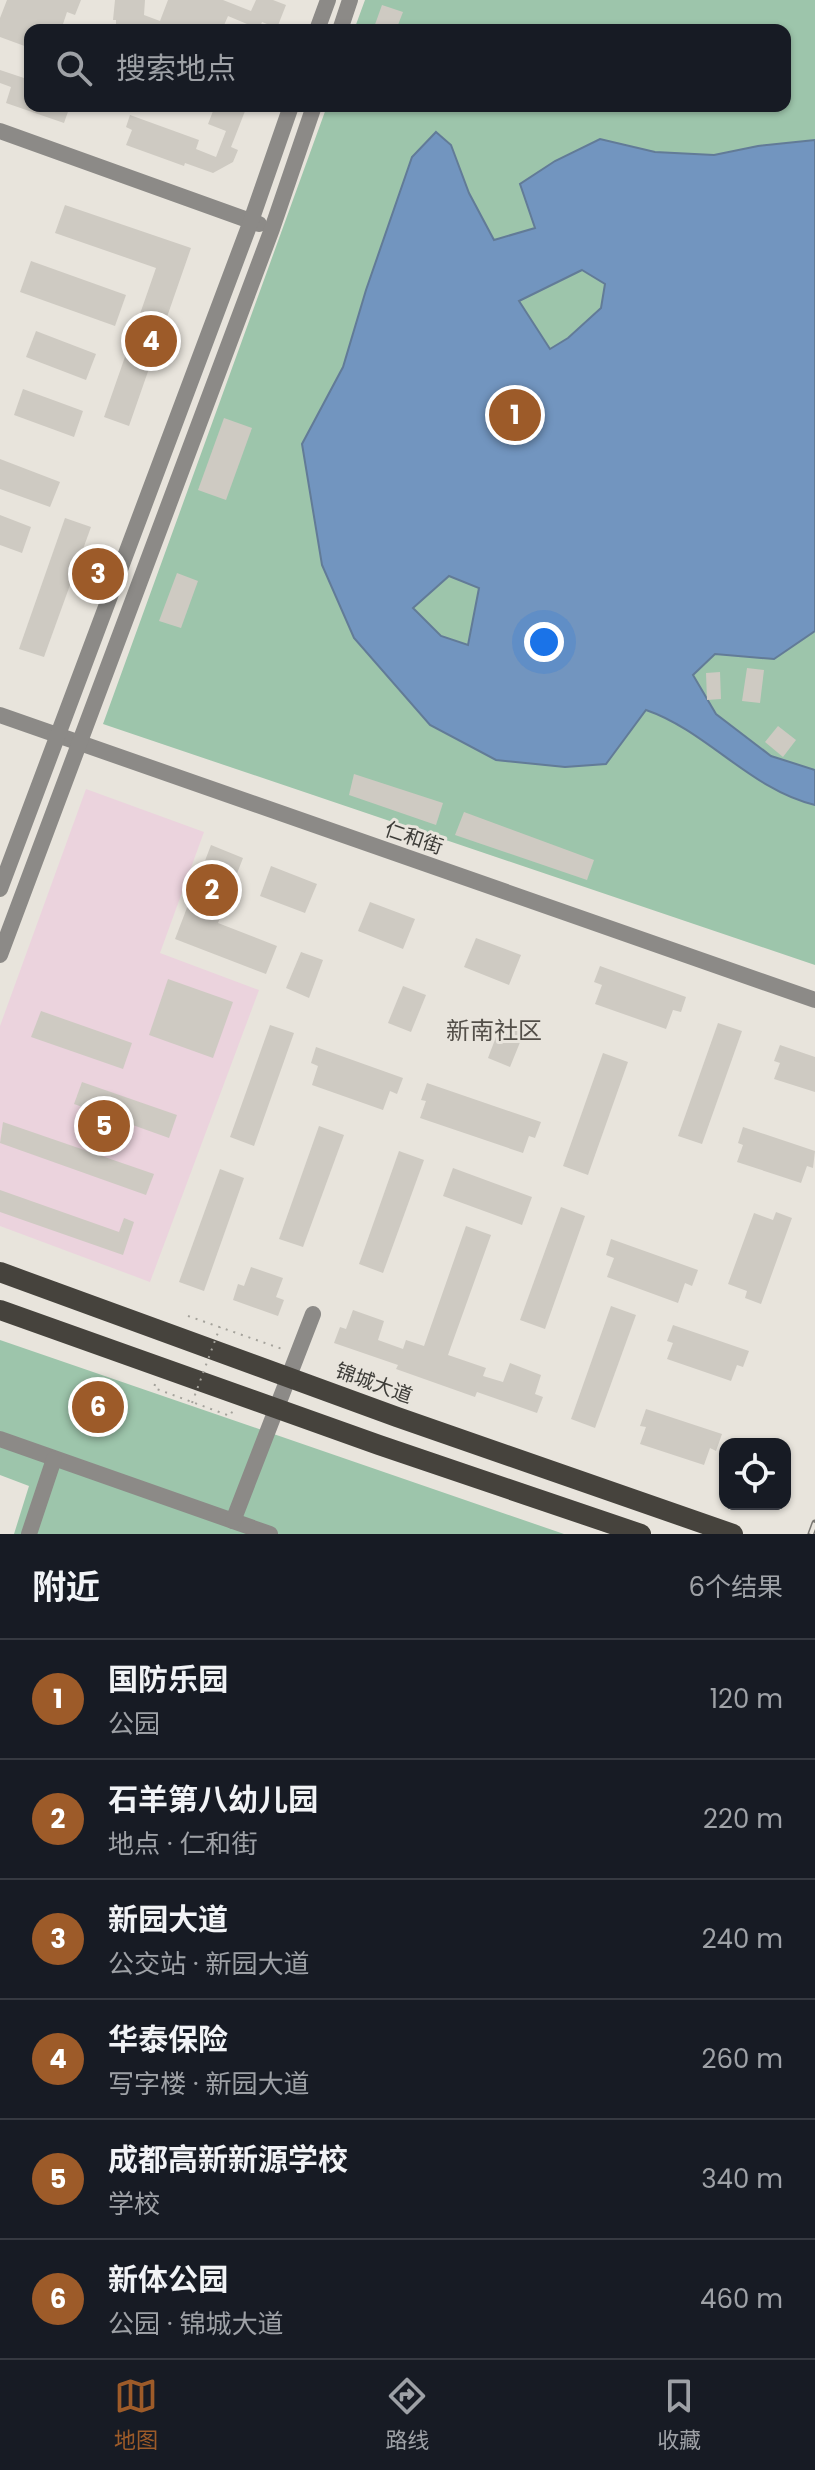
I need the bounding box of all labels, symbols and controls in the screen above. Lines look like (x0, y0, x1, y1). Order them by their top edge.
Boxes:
search box (24, 24, 791, 112)
icon: search (52, 46, 96, 90)
text: 搜索地点 (116, 47, 236, 90)
pin: 4 (125, 311, 177, 371)
pin: 1 (489, 385, 541, 445)
pin: 3 (72, 544, 124, 604)
your location (524, 622, 564, 662)
street label: 仁和街 (381, 815, 447, 861)
pin: 2 (186, 860, 238, 920)
district label: 新南社区 (446, 1014, 542, 1047)
pin: 5 (78, 1096, 130, 1156)
street label: 锦城大道 (332, 1356, 416, 1410)
pin: 6 (72, 1377, 124, 1437)
map controls (719, 1438, 791, 1510)
button: locate (719, 1438, 791, 1510)
text: 附近 (32, 1563, 100, 1611)
text: 6个结果 (688, 1569, 783, 1605)
text: 国防乐园 (108, 1658, 228, 1701)
text: 1 (53, 1681, 63, 1717)
text: 120 m (710, 1681, 783, 1717)
text: 公园 (108, 1706, 160, 1742)
text: 石羊第八幼儿园 (108, 1778, 318, 1821)
text: 2 (51, 1801, 65, 1837)
text: 220 m (703, 1801, 783, 1837)
text: 地点 · 仁和街 (108, 1826, 257, 1862)
text: 新园大道 (108, 1898, 228, 1941)
text: 3 (50, 1921, 66, 1957)
text: 240 m (702, 1921, 783, 1957)
text: 公交站 · 新园大道 (108, 1946, 309, 1982)
text: 华泰保险 (108, 2018, 228, 2061)
text: 4 (49, 2041, 67, 2077)
text: 260 m (701, 2041, 783, 2077)
text: 写字楼 · 新园大道 (108, 2066, 309, 2102)
text: 成都高新新源学校 (108, 2138, 348, 2181)
text: 5 (50, 2161, 66, 2197)
text: 340 m (701, 2161, 783, 2197)
text: 学校 (108, 2186, 160, 2222)
text: 新体公园 (108, 2258, 228, 2301)
text: 6 (50, 2281, 66, 2317)
text: 460 m (700, 2281, 783, 2317)
text: 公园 · 锦城大道 (108, 2306, 283, 2342)
tab: 地图 (114, 2374, 158, 2457)
tab: 路线 (385, 2374, 429, 2457)
tab: 收藏 (657, 2374, 701, 2457)

